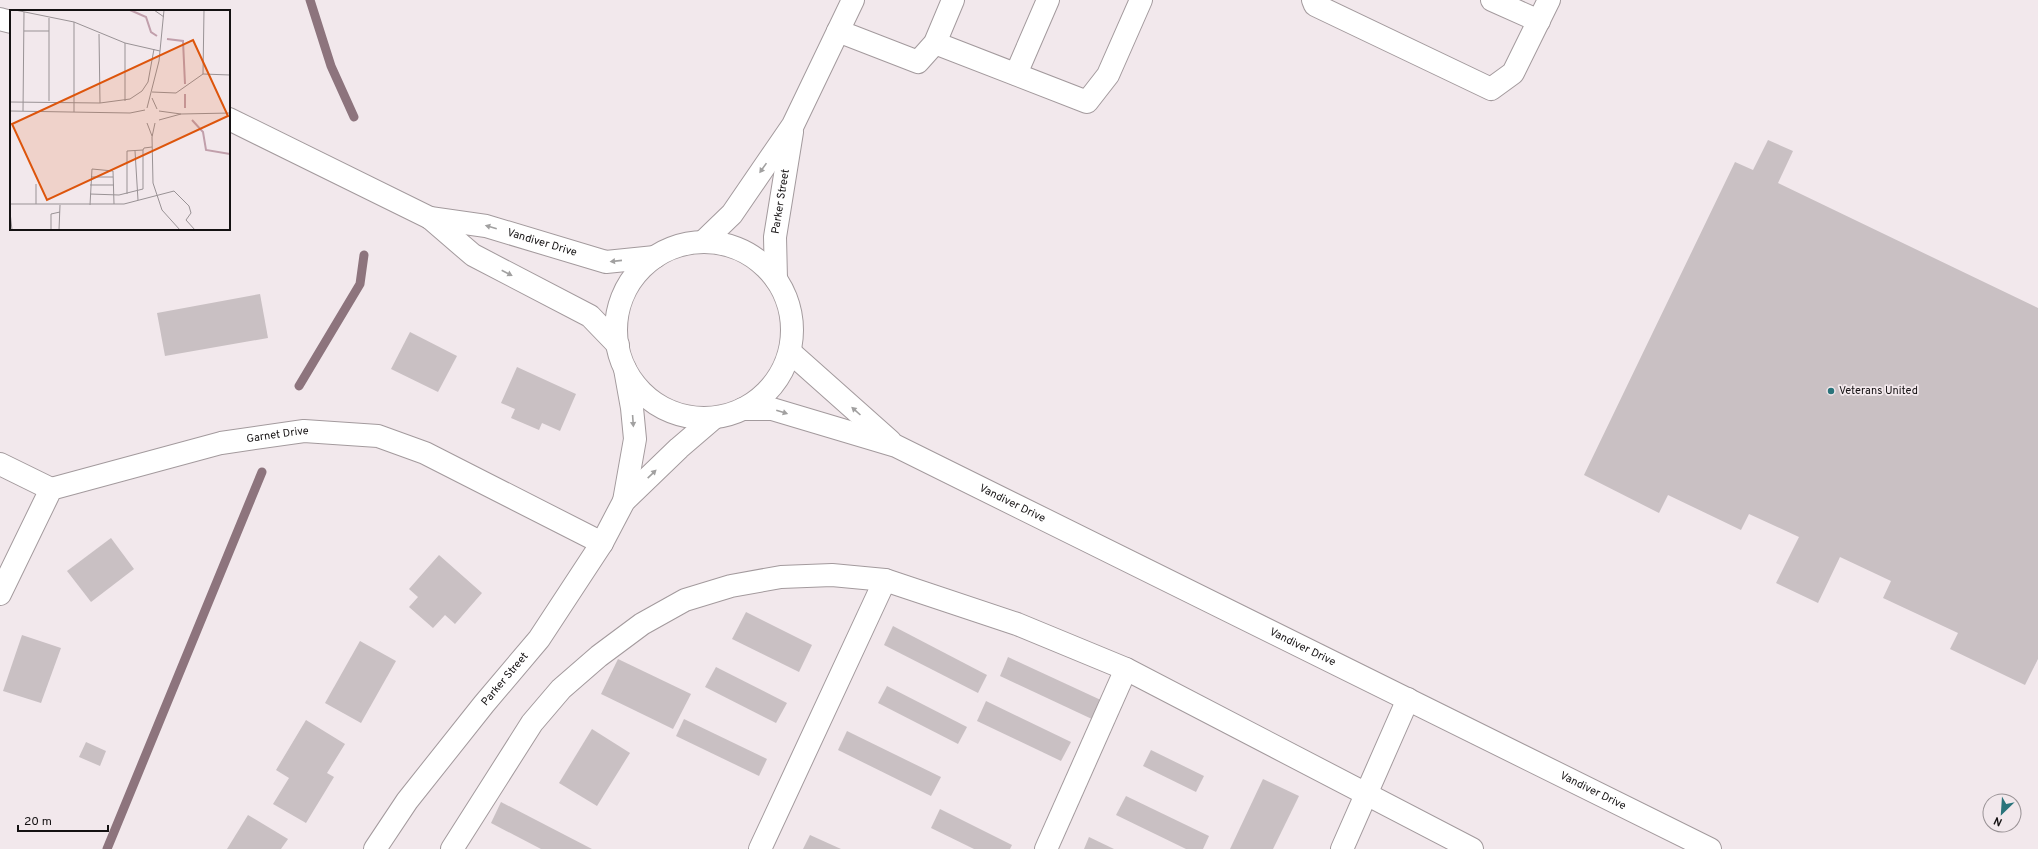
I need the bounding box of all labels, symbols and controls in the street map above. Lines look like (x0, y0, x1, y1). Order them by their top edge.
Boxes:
inset map (10, 10, 230, 230)
one-way arrow (759, 163, 767, 174)
street label: Parker Street (769, 168, 793, 235)
one-way arrow (485, 224, 497, 230)
street label: Vandiver Drive (505, 226, 579, 260)
one-way arrow (610, 258, 622, 264)
one-way arrow (501, 269, 513, 276)
place label: Veterans United (1839, 384, 1918, 398)
marker: Veterans United (1826, 386, 1836, 396)
one-way arrow (851, 406, 861, 416)
one-way arrow (776, 409, 788, 415)
one-way arrow (630, 415, 637, 427)
street label: Garnet Drive (246, 424, 309, 446)
one-way arrow (647, 469, 657, 479)
street label: Vandiver Drive (977, 481, 1048, 526)
street label: Vandiver Drive (1267, 625, 1338, 670)
street label: Parker Street (478, 650, 532, 709)
street label: Vandiver Drive (1557, 769, 1628, 813)
north arrow (1982, 793, 2022, 833)
scale bar (18, 807, 108, 833)
text: N (1992, 813, 2005, 829)
text: 20 m (24, 814, 52, 830)

